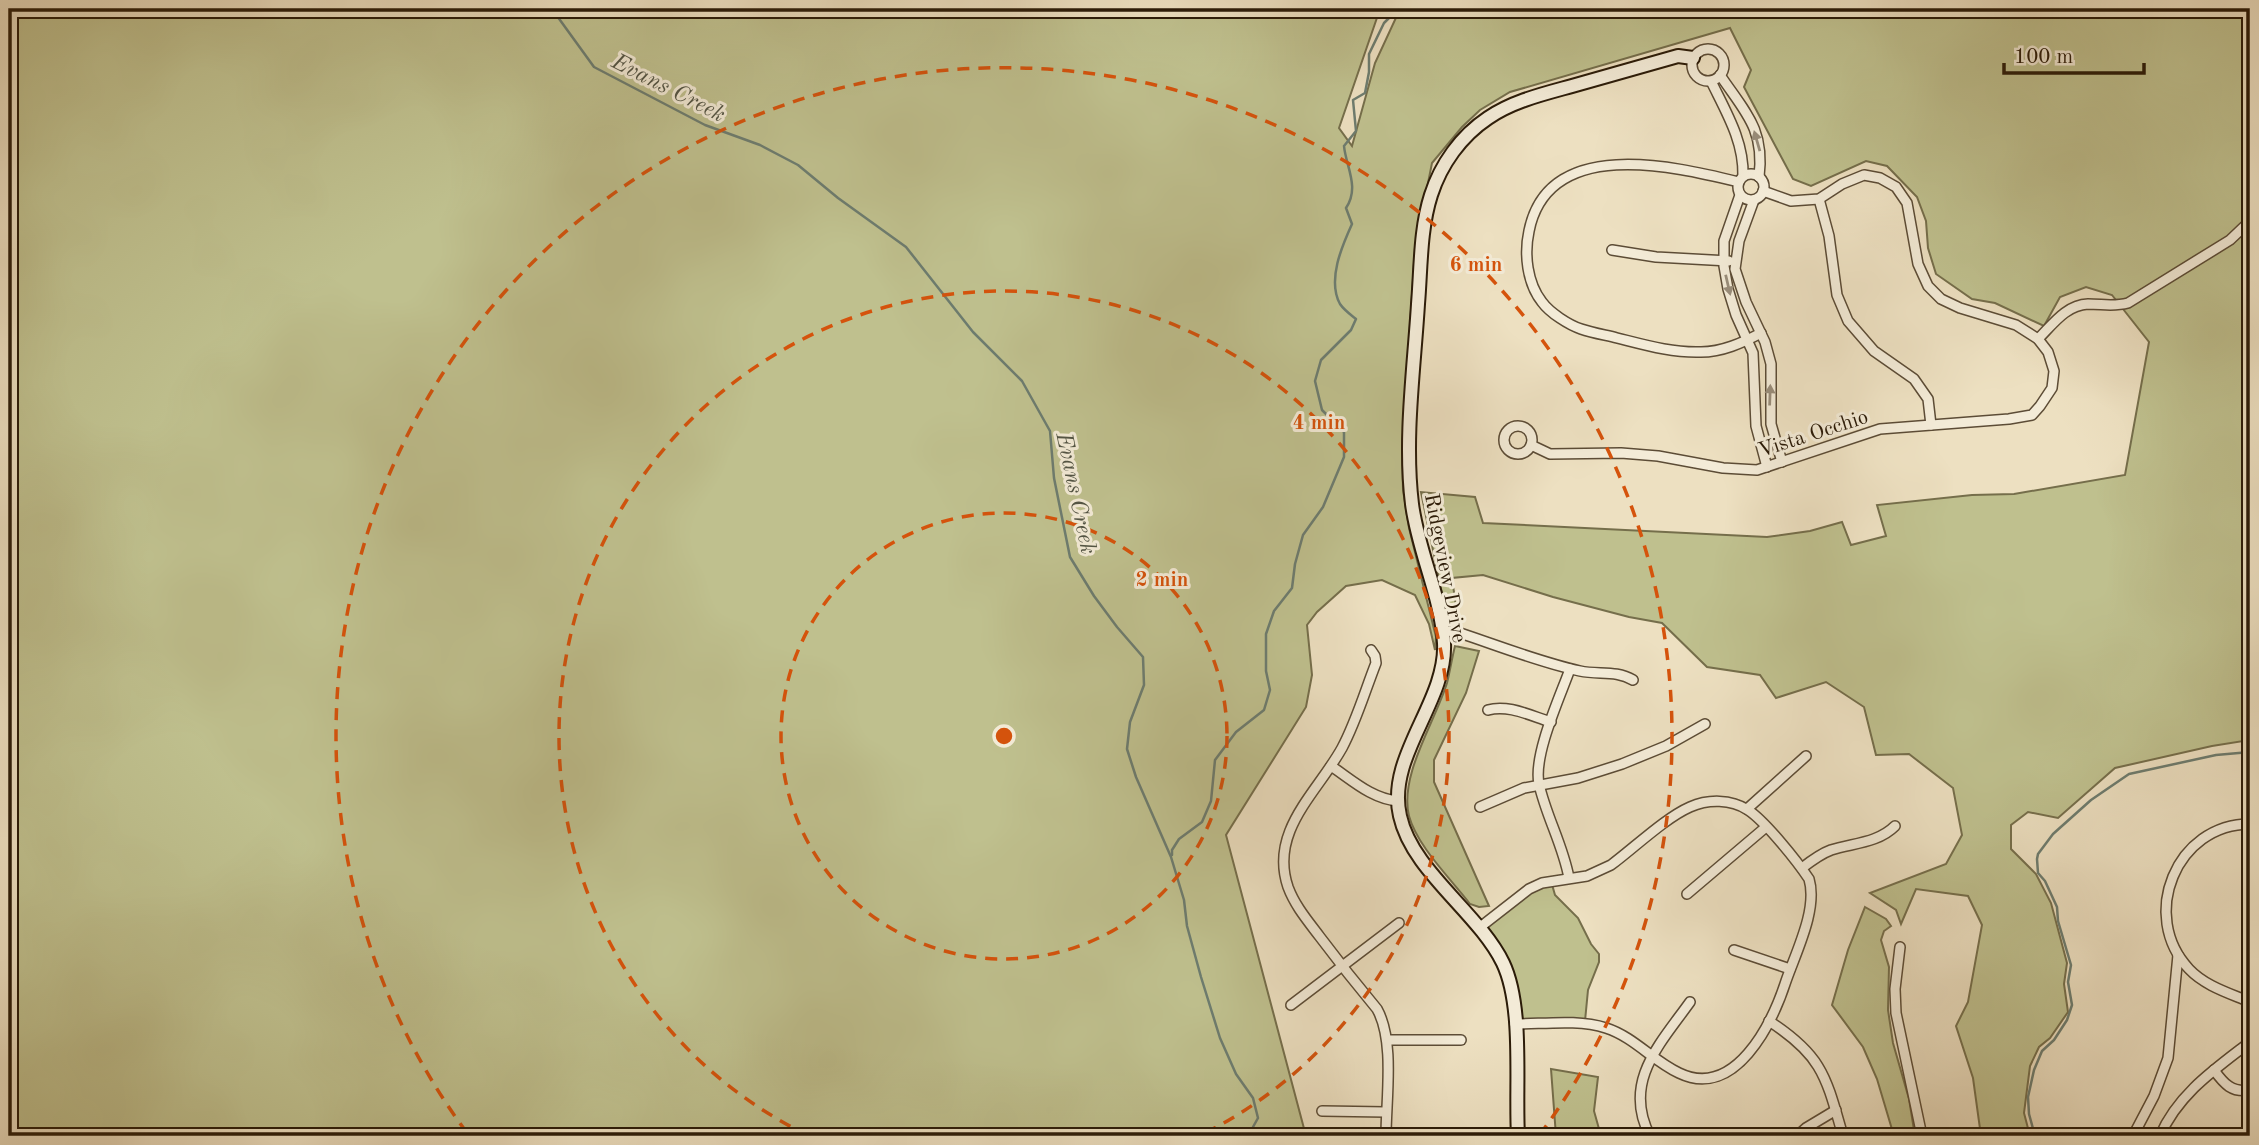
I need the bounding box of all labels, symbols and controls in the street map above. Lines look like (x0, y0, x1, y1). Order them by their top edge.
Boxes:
scale bar (2004, 32, 2144, 76)
text: 100 m (2014, 47, 2073, 68)
water label: Evans Creek (607, 49, 729, 127)
one-way arrow (1752, 130, 1762, 151)
text: 6 min (1450, 255, 1502, 276)
one-way arrow (1722, 274, 1733, 296)
one-way arrow (1764, 384, 1776, 406)
street label: Vista Occhio (1756, 407, 1871, 462)
text: 4 min (1293, 413, 1345, 434)
water label: Evans Creek (1051, 429, 1100, 556)
street label: Ridgeview Drive (1420, 492, 1469, 645)
text: 2 min (1136, 570, 1188, 591)
centre of rings (992, 724, 1016, 748)

